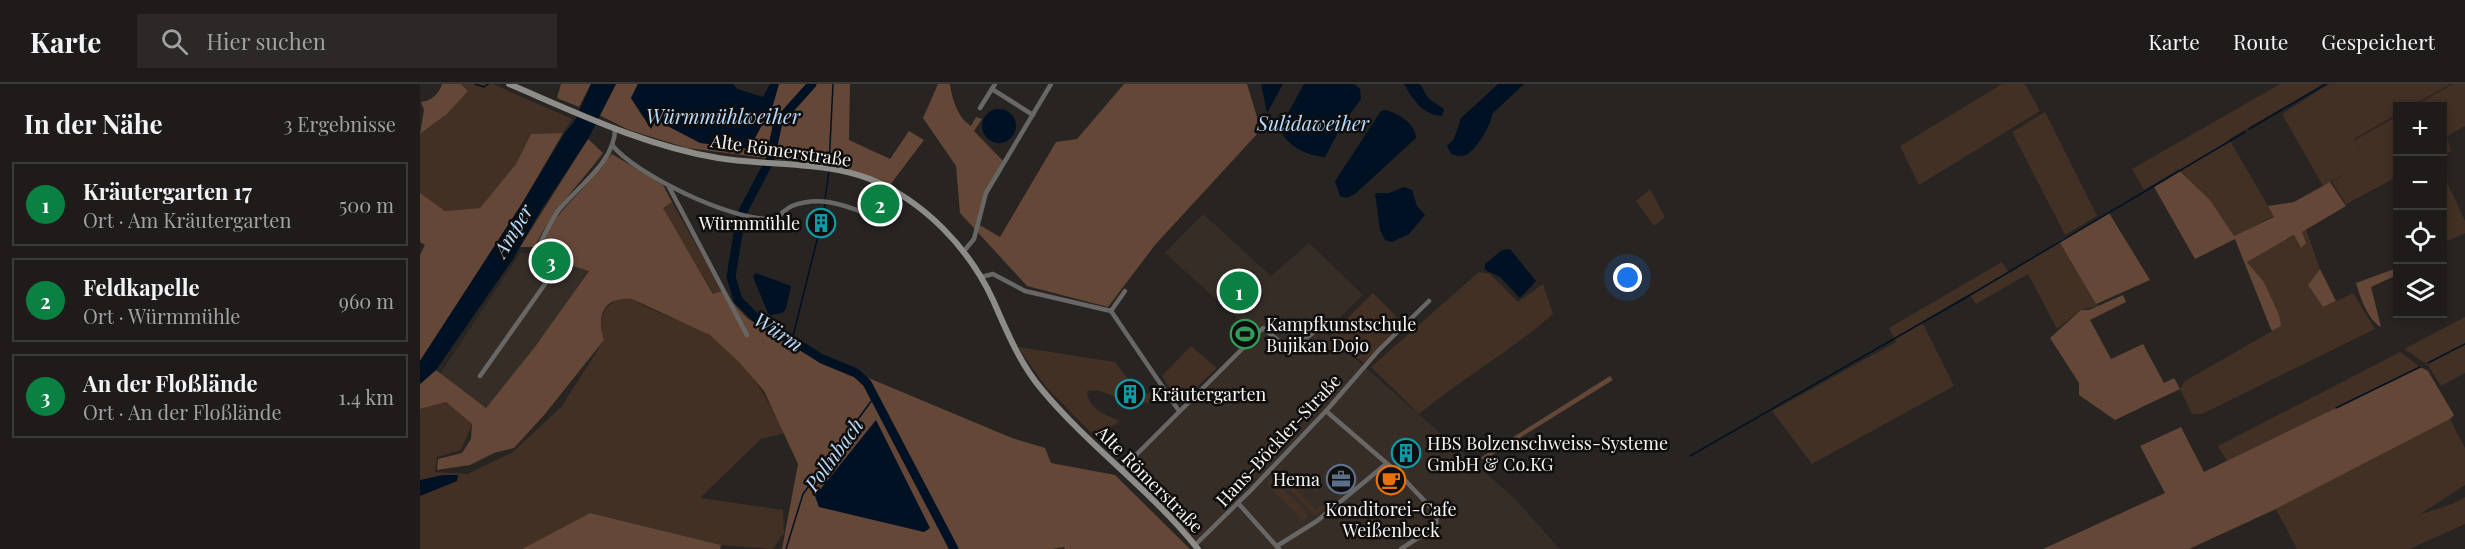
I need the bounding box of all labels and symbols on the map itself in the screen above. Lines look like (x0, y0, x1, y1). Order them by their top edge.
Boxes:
water label: Würmmühlweiher (646, 102, 802, 129)
water label: Sulidaweiher (1256, 109, 1371, 136)
street label: Alte Römerstraße (708, 128, 853, 172)
pin: 2 (860, 182, 900, 226)
water label: Amper (485, 197, 539, 263)
building icon: Würmmühle (805, 207, 837, 239)
place label: Würmmühle (698, 211, 800, 235)
pin: 3 (532, 238, 570, 284)
your location (1613, 263, 1642, 292)
pin: 1 (1220, 268, 1258, 314)
water label: Würm (749, 305, 809, 357)
place label: Kampfkunstschule Bujikan Dojo (1266, 312, 1416, 357)
sports icon: Kampfkunstschule Bujikan Dojo (1229, 318, 1261, 350)
street label: Hans-Böckler-Straße (1210, 369, 1346, 511)
building icon: Kräutergarten (1114, 378, 1146, 410)
place label: Kräutergarten (1151, 382, 1266, 406)
water label: Pollnbach (797, 412, 869, 497)
street label: Alte Römerstraße (1091, 420, 1209, 538)
place label: HBS Bolzenschweiss-Systeme GmbH & Co.KG (1427, 431, 1668, 476)
building icon: HBS Bolzenschweiss-Systeme GmbH & Co.KG (1390, 437, 1422, 469)
office icon: Hema (1325, 463, 1357, 495)
cafe icon: Konditorei-Cafe Weißenbeck (1375, 464, 1407, 496)
place label: Hema (1273, 467, 1320, 491)
place label: Konditorei-Cafe Weißenbeck (1325, 497, 1457, 542)

